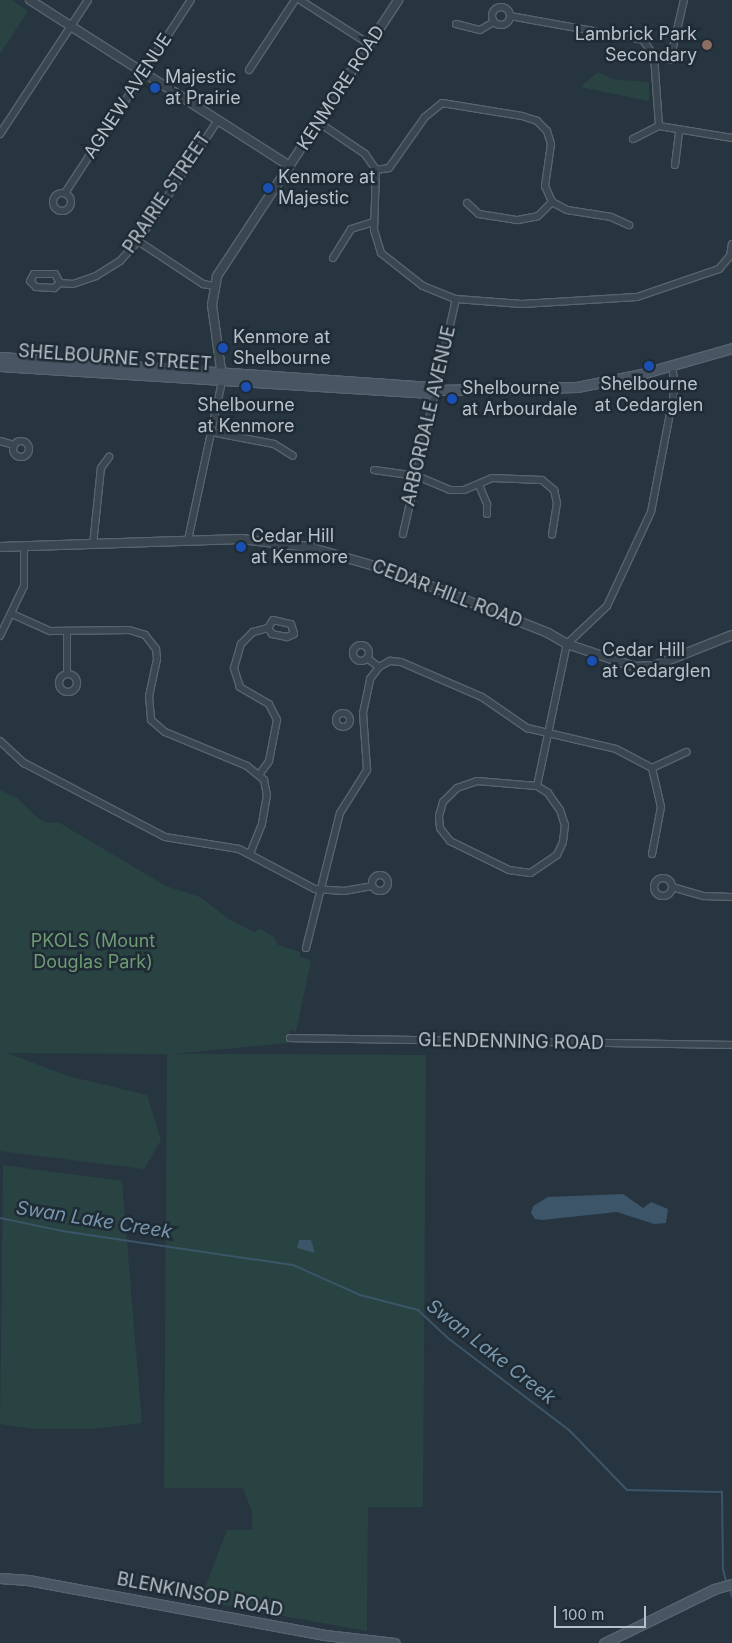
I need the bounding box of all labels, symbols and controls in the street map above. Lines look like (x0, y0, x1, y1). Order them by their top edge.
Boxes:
street label: KENMORE ROAD (293, 22, 389, 154)
place label: Lambrick Park Secondary (575, 24, 697, 66)
street label: AGNEW AVENUE (80, 29, 176, 163)
marker: Lambrick Park Secondary (701, 39, 713, 51)
place label: Majestic at Prairie (165, 67, 241, 110)
marker: Majestic at Prairie (149, 82, 161, 94)
street label: PRAIRIE STREET (119, 129, 215, 257)
place label: Kenmore at Majestic (278, 167, 375, 210)
marker: Kenmore at Majestic (262, 182, 274, 194)
street label: ARBORDALE AVENUE (398, 324, 460, 508)
place label: Kenmore at Shelbourne (233, 327, 331, 369)
street label: SHELBOURNE STREET (18, 340, 212, 376)
marker: Kenmore at Shelbourne (217, 342, 229, 354)
marker: Shelbourne at Cedarglen (643, 360, 655, 372)
place label: Shelbourne at Cedarglen (595, 374, 703, 416)
place label: Shelbourne at Arbourdale (462, 378, 577, 420)
marker: Shelbourne at Kenmore (240, 381, 252, 393)
marker: Shelbourne at Arbourdale (446, 393, 458, 405)
place label: Shelbourne at Kenmore (197, 395, 295, 438)
place label: Cedar Hill at Kenmore (251, 526, 348, 568)
marker: Cedar Hill at Kenmore (235, 541, 247, 553)
street label: CEDAR HILL ROAD (369, 555, 525, 633)
place label: Cedar Hill at Cedarglen (602, 640, 711, 682)
marker: Cedar Hill at Cedarglen (586, 655, 598, 667)
park label: PKOLS (Mount Douglas Park) (31, 931, 155, 974)
street label: GLENDENNING ROAD (418, 1030, 604, 1054)
water label: Swan Lake Creek (15, 1196, 173, 1244)
water label: Swan Lake Creek (422, 1295, 560, 1409)
street label: BLENKINSOP ROAD (115, 1568, 285, 1622)
scale bar (557, 1596, 650, 1628)
text: 100 m (562, 1605, 604, 1624)

